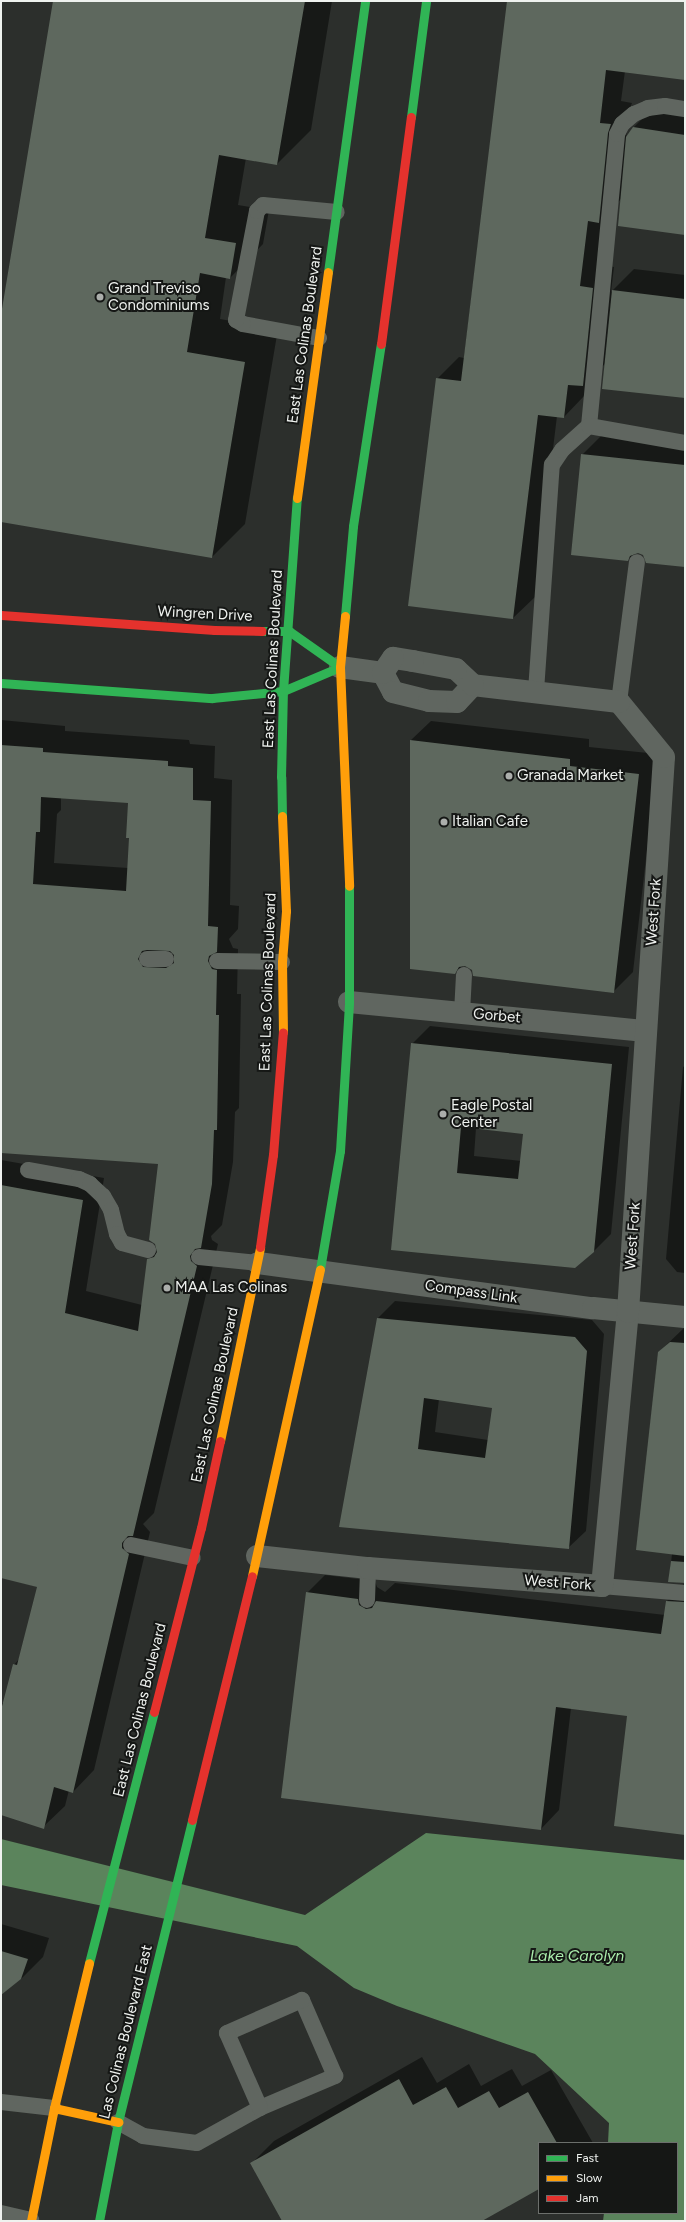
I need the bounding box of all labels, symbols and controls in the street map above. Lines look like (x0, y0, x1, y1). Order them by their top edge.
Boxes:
street label: East Las Colinas Boulevard (284, 245, 326, 425)
place label: Grand Treviso Condominiums (108, 279, 210, 314)
marker: Grand Treviso Condominiums (95, 292, 105, 302)
street label: East Las Colinas Boulevard (259, 569, 287, 749)
street label: Wingren Drive (157, 603, 253, 625)
place label: Granada Market (517, 767, 624, 785)
marker: Granada Market (504, 771, 514, 781)
place label: Italian Cafe (452, 813, 528, 831)
marker: Italian Cafe (439, 817, 449, 827)
street label: West Fork (643, 878, 665, 946)
street label: East Las Colinas Boulevard (256, 892, 280, 1072)
street label: Gorbet (472, 1005, 522, 1027)
place label: Eagle Postal Center (451, 1096, 532, 1131)
marker: Eagle Postal Center (438, 1109, 448, 1119)
street label: West Fork (622, 1202, 644, 1270)
street label: Compass Link (424, 1277, 518, 1307)
place label: MAA Las Colinas (175, 1279, 287, 1297)
marker: MAA Las Colinas (162, 1283, 172, 1293)
street label: East Las Colinas Boulevard (188, 1306, 242, 1484)
street label: West Fork (524, 1572, 592, 1594)
street label: East Las Colinas Boulevard (110, 1621, 170, 1799)
street label: Las Colinas Boulevard East (96, 1943, 156, 2121)
water label: Lake Carolyn (530, 1946, 624, 1966)
legend (538, 2142, 678, 2214)
text: Fast (576, 2151, 599, 2165)
text: Slow (576, 2171, 602, 2185)
text: Jam (576, 2191, 599, 2205)

